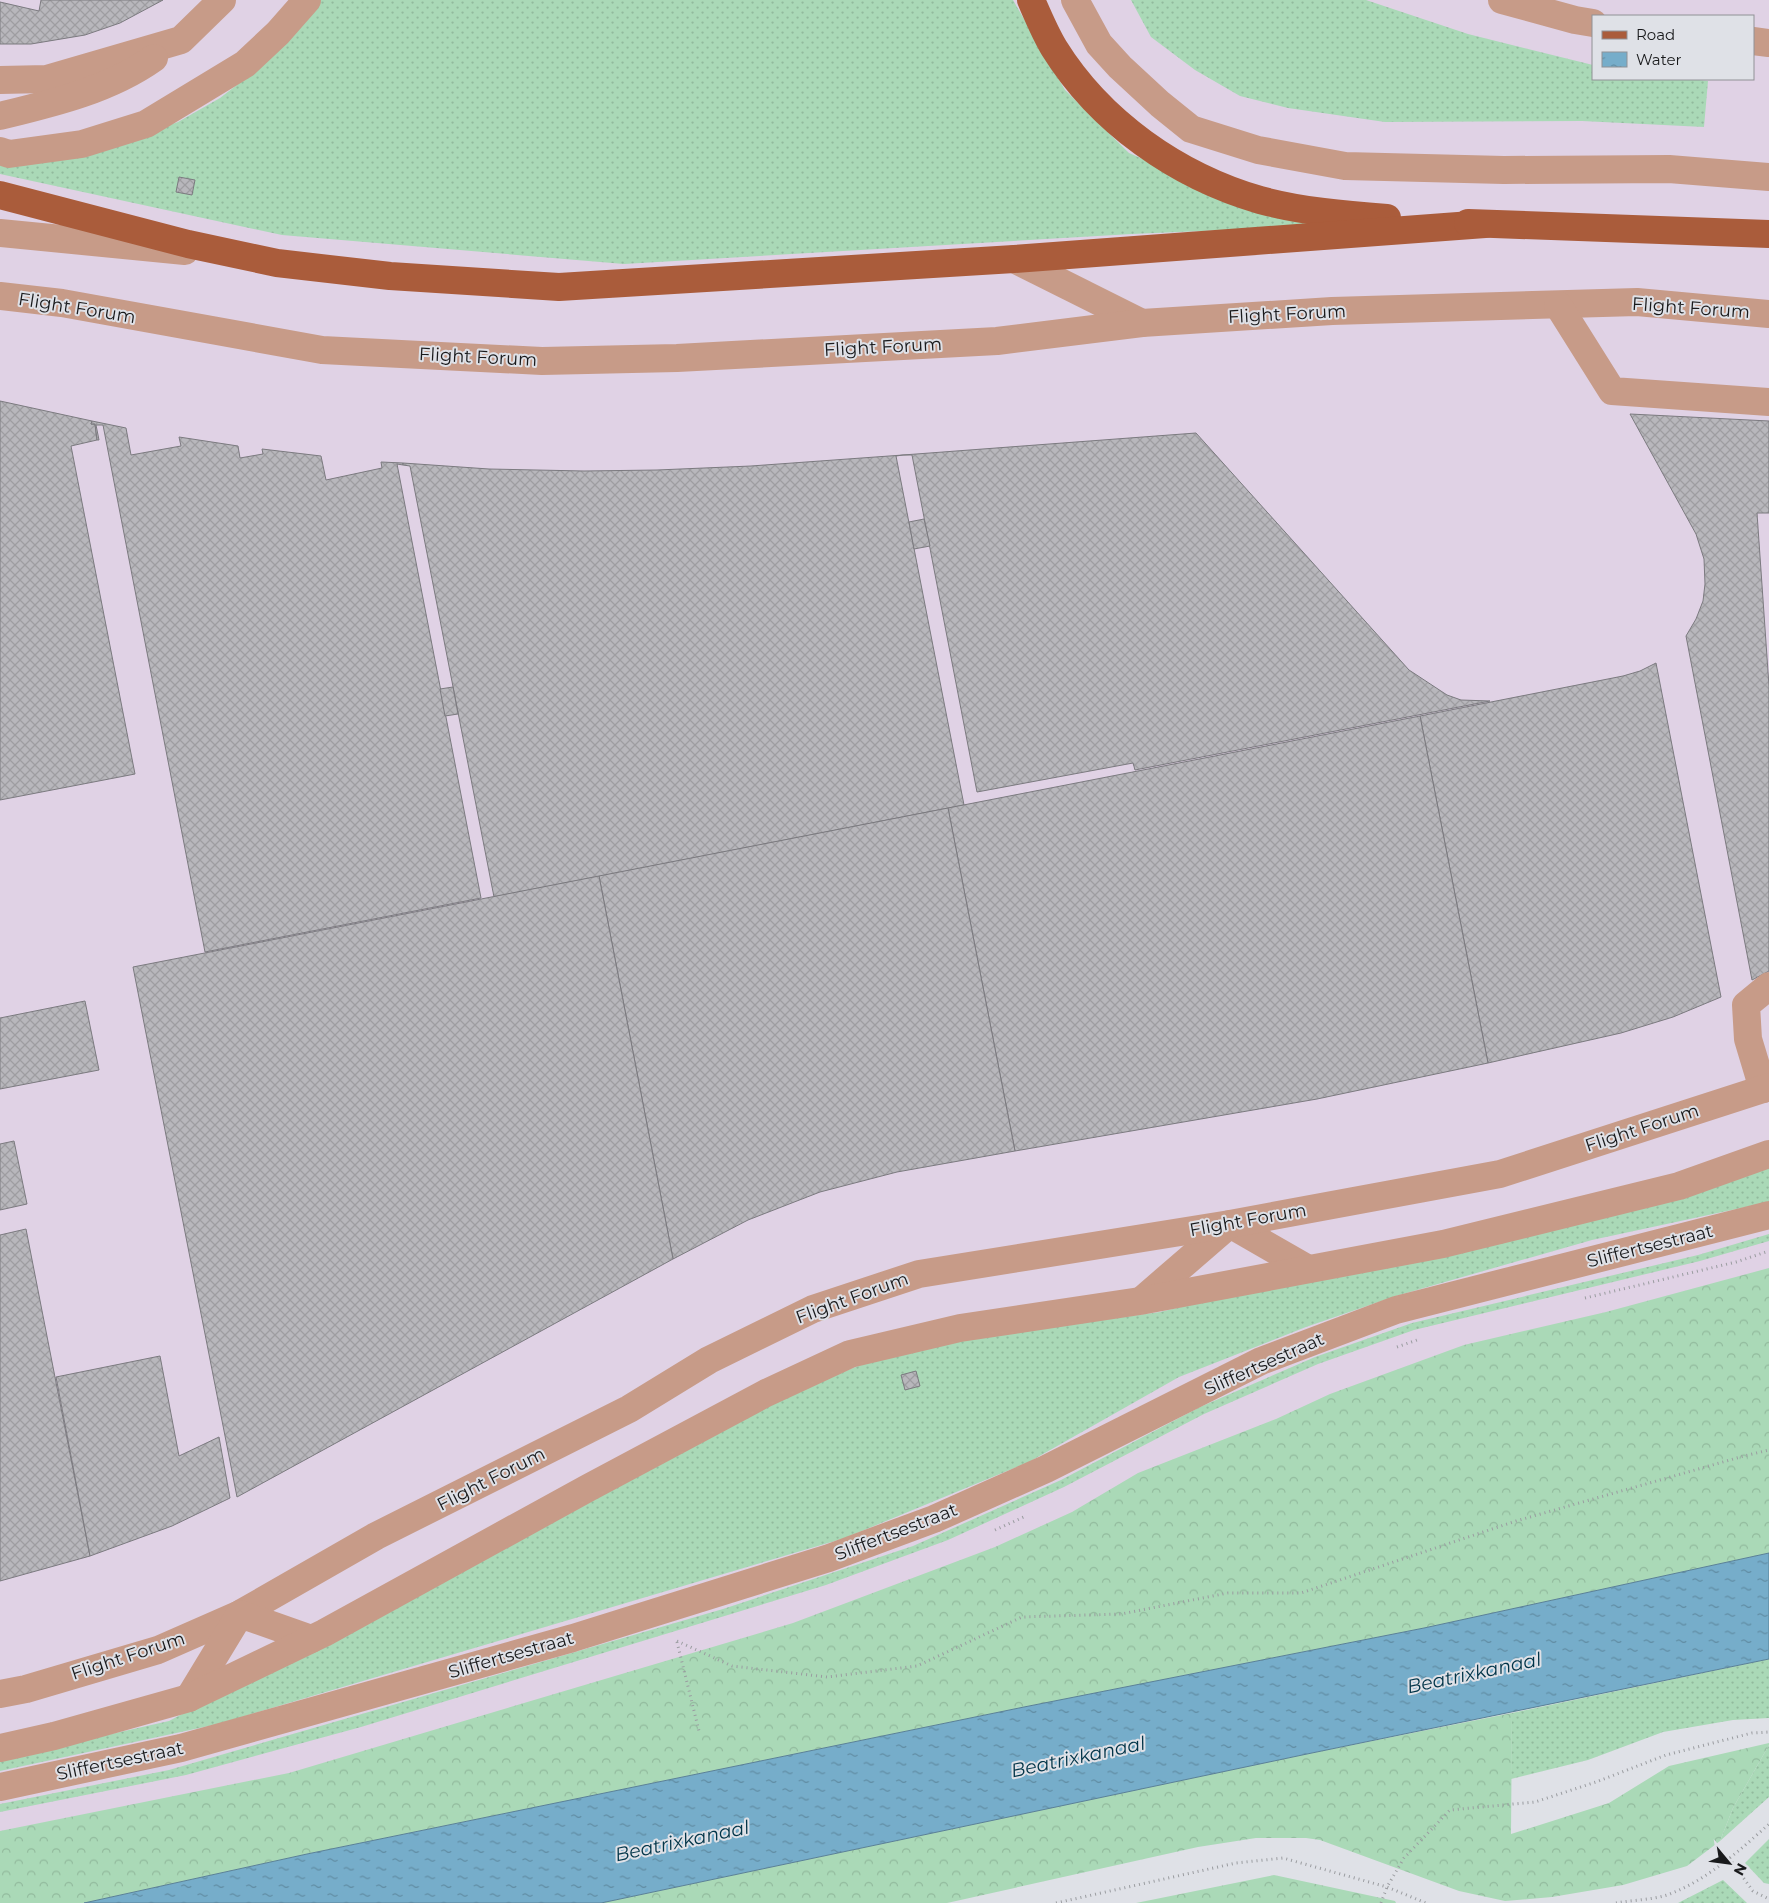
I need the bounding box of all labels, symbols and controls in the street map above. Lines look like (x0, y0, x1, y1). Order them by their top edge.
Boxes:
legend (1592, 15, 1754, 80)
text: Road (1636, 25, 1675, 44)
text: Water (1636, 50, 1682, 69)
street label: Flight Forum (17, 288, 137, 328)
street label: Flight Forum (1631, 293, 1751, 323)
street label: Flight Forum (1227, 300, 1347, 328)
street label: Flight Forum (823, 333, 943, 361)
street label: Flight Forum (418, 343, 538, 371)
street label: Flight Forum (1582, 1099, 1702, 1157)
street label: Flight Forum (1188, 1199, 1308, 1241)
street label: Sliffertsestraat (1585, 1220, 1715, 1272)
street label: Flight Forum (793, 1267, 911, 1329)
street label: Sliffertsestraat (1200, 1328, 1328, 1400)
street label: Flight Forum (433, 1442, 549, 1516)
street label: Sliffertsestraat (832, 1499, 960, 1565)
street label: Flight Forum (68, 1627, 188, 1685)
street label: Sliffertsestraat (446, 1627, 576, 1683)
water label: Beatrixkanaal (1405, 1647, 1544, 1698)
water label: Beatrixkanaal (1009, 1731, 1148, 1782)
street label: Sliffertsestraat (54, 1737, 186, 1785)
water label: Beatrixkanaal (613, 1815, 752, 1866)
north arrow (1704, 1838, 1754, 1888)
text: N (1730, 1860, 1751, 1879)

